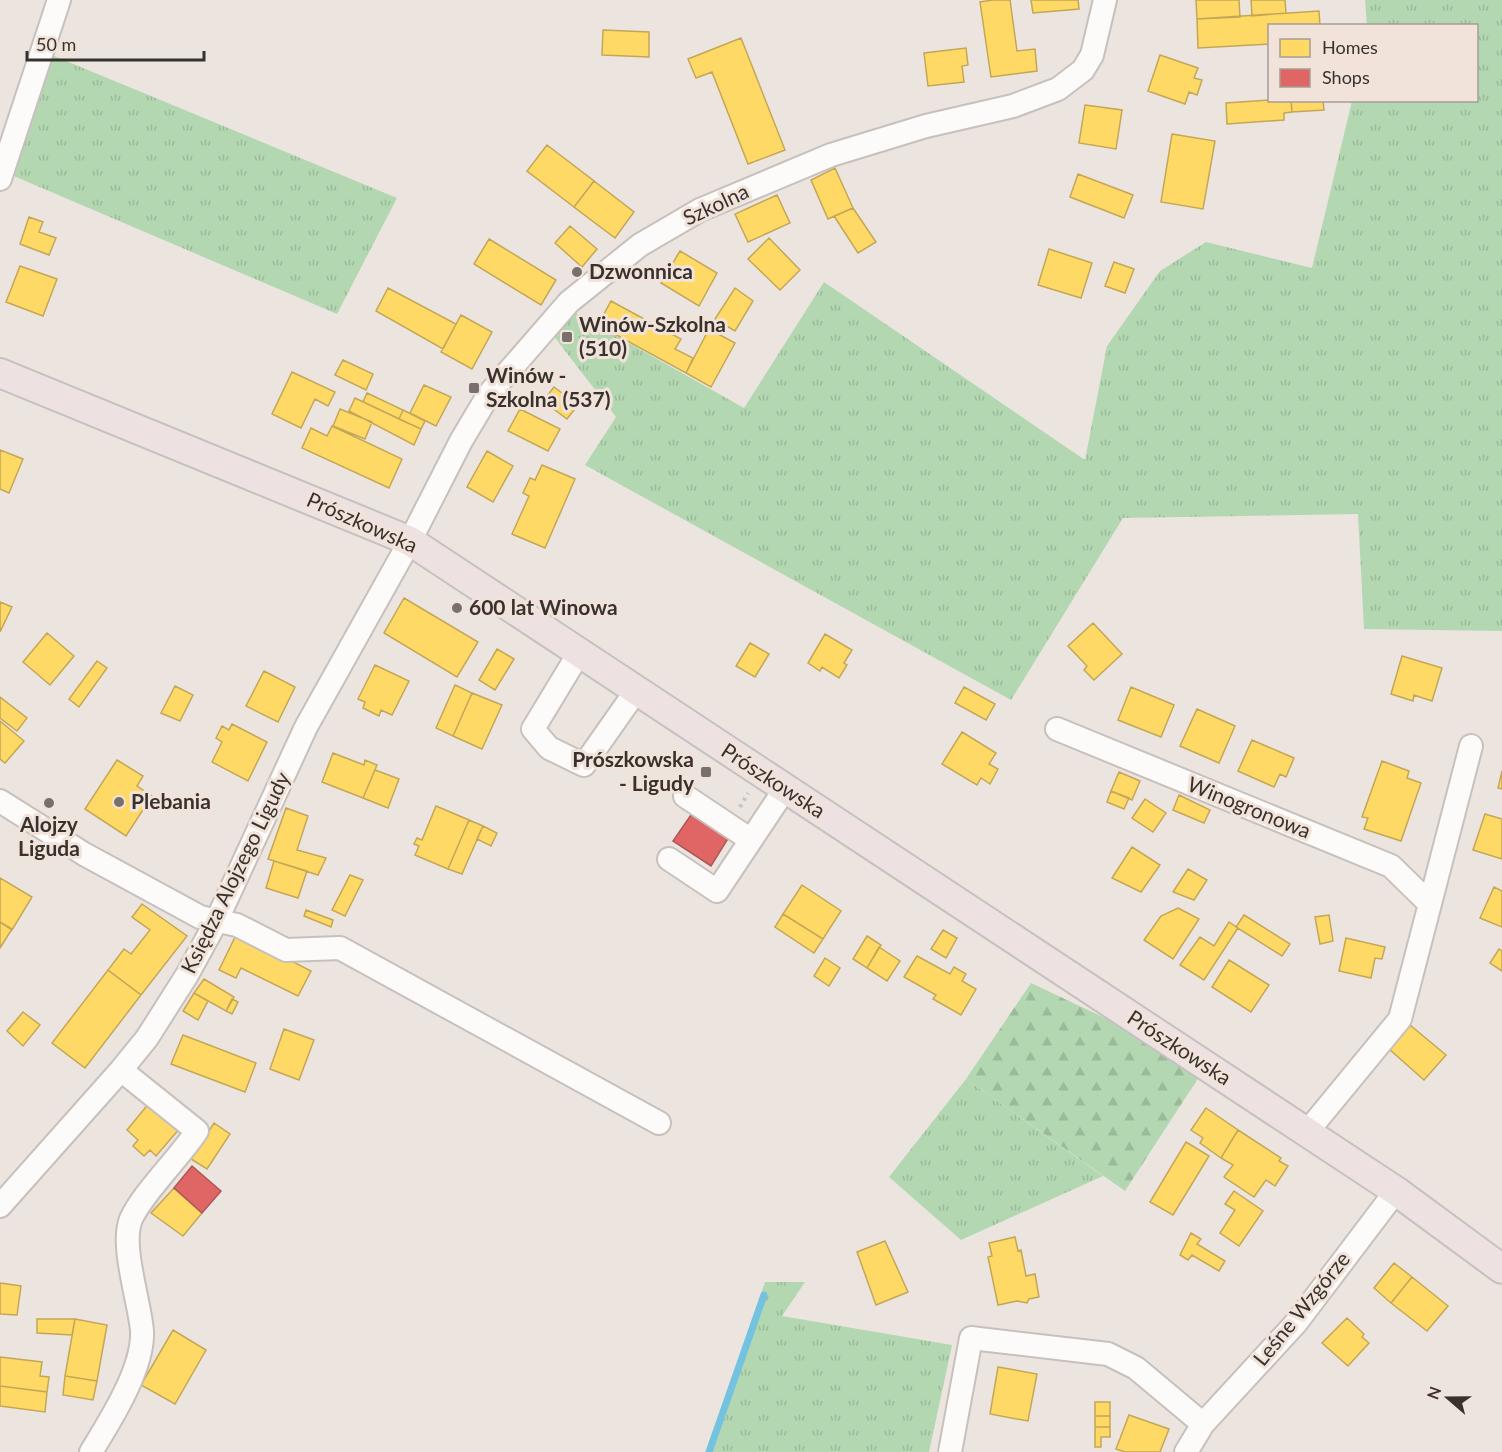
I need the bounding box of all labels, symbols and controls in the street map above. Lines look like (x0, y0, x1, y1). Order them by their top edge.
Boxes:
scale bar (27, 24, 204, 62)
legend (1268, 24, 1478, 102)
text: 50 m (36, 33, 76, 55)
text: Homes (1322, 36, 1378, 58)
text: Shops (1322, 66, 1370, 88)
street label: Szkolna (679, 178, 752, 230)
place label: Dzwonnica (589, 258, 693, 283)
marker: Dzwonnica (570, 265, 584, 279)
place label: Winów-Szkolna (510) (579, 311, 726, 360)
marker: Winów-Szkolna (510) (560, 330, 574, 344)
place label: Winów - Szkolna (537) (486, 362, 610, 411)
marker: Winów - Szkolna (537) (467, 381, 481, 395)
street label: Prószkowska (303, 486, 422, 557)
place label: 600 lat Winowa (469, 594, 618, 619)
marker: 600 lat Winowa (450, 601, 464, 615)
street label: Prószkowska (717, 737, 830, 823)
place label: Prószkowska - Ligudy (572, 746, 695, 795)
marker: Prószkowska - Ligudy (699, 765, 713, 779)
street label: Księdza Alojzego Ligudy (175, 767, 294, 977)
street label: Winogronowa (1184, 771, 1315, 843)
place label: Plebania (131, 788, 211, 813)
marker: Plebania (112, 795, 126, 809)
marker: Alojzy Liguda (42, 796, 56, 810)
place label: Alojzy Liguda (18, 811, 80, 860)
street label: Prószkowska (1123, 1004, 1236, 1090)
street label: Leśne Wzgórze (1247, 1246, 1354, 1370)
north arrow (1418, 1368, 1478, 1428)
text: N (1422, 1384, 1444, 1402)

